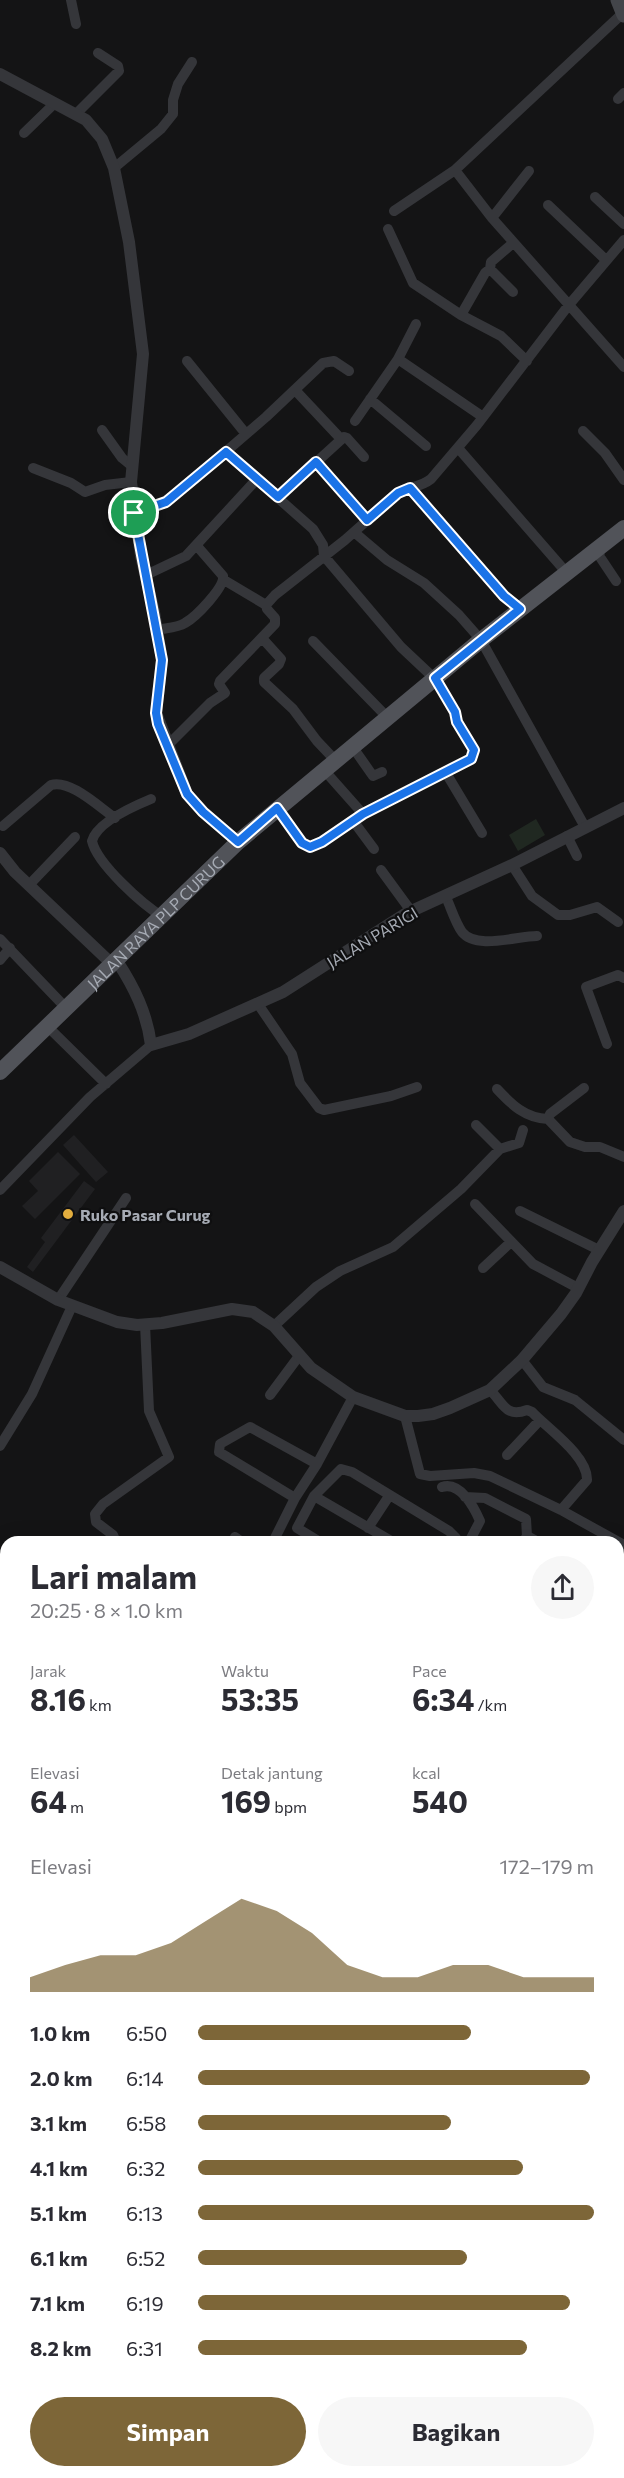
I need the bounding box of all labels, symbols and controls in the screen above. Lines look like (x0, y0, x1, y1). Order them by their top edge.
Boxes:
pin (108, 487, 159, 538)
icon: arrive (117, 496, 150, 529)
street label: JALAN RAYA PLP CURUG (83, 851, 228, 992)
street label: JALAN PARIGI (323, 902, 421, 972)
place label: Ruko Pasar Curug (80, 1205, 211, 1224)
marker: Ruko Pasar Curug (61, 1207, 75, 1221)
text: Lari malam (30, 1555, 197, 1596)
button: share (531, 1556, 594, 1619)
text: 20:25 · 8 × 1.0 km (30, 1598, 183, 1622)
text: Jarak (30, 1661, 66, 1680)
text: Waktu (221, 1661, 269, 1680)
text: Pace (412, 1661, 447, 1680)
text: 8.16 (30, 1680, 86, 1717)
text: 53:35 (221, 1680, 299, 1717)
text: 6:34 (412, 1680, 474, 1717)
text: km (86, 1695, 112, 1714)
text: /km (474, 1695, 507, 1714)
text: Elevasi (30, 1763, 80, 1782)
text: Detak jantung (221, 1763, 323, 1782)
text: kcal (412, 1763, 441, 1782)
text: 64 (30, 1782, 67, 1819)
text: 169 (221, 1782, 271, 1819)
text: 540 (412, 1782, 468, 1819)
text: m (67, 1797, 84, 1816)
text: bpm (271, 1797, 307, 1816)
text: Elevasi (30, 1854, 92, 1878)
text: 172–179 m (500, 1854, 594, 1878)
text: 1.0 km (30, 2021, 90, 2045)
text: 6:50 (126, 2021, 167, 2045)
text: 2.0 km (30, 2066, 92, 2090)
text: 6:14 (126, 2066, 163, 2090)
text: 3.1 km (30, 2111, 87, 2135)
text: 6:58 (126, 2111, 167, 2135)
text: 4.1 km (30, 2156, 88, 2180)
text: 6:32 (126, 2156, 165, 2180)
text: 5.1 km (30, 2201, 87, 2225)
text: 6:13 (126, 2201, 163, 2225)
text: 6.1 km (30, 2246, 88, 2270)
text: 6:52 (126, 2246, 165, 2270)
text: 7.1 km (30, 2291, 85, 2315)
text: 6:19 (126, 2291, 164, 2315)
text: 8.2 km (30, 2336, 92, 2360)
text: 6:31 (126, 2336, 163, 2360)
button: Simpan (30, 2397, 306, 2466)
button: Bagikan (318, 2397, 594, 2466)

